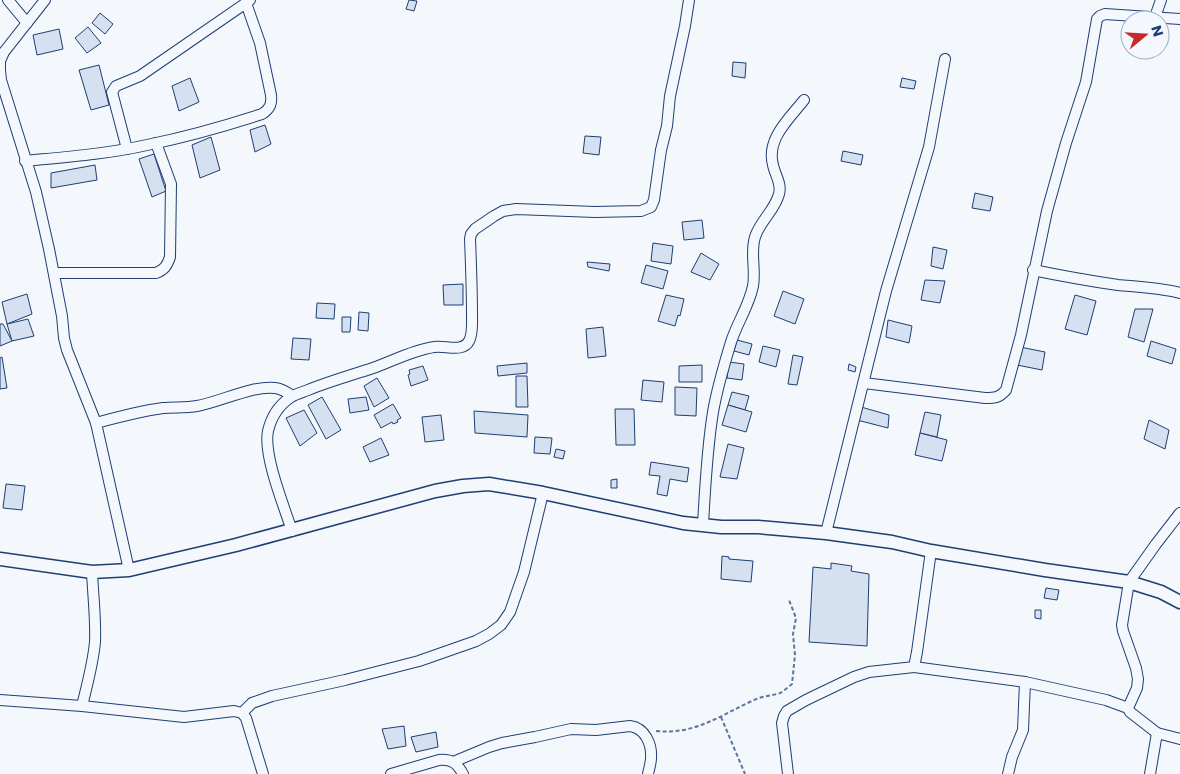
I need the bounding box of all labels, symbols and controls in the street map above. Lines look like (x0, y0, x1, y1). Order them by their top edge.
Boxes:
north arrow (1120, 10, 1170, 60)
text: N (1146, 23, 1169, 39)

